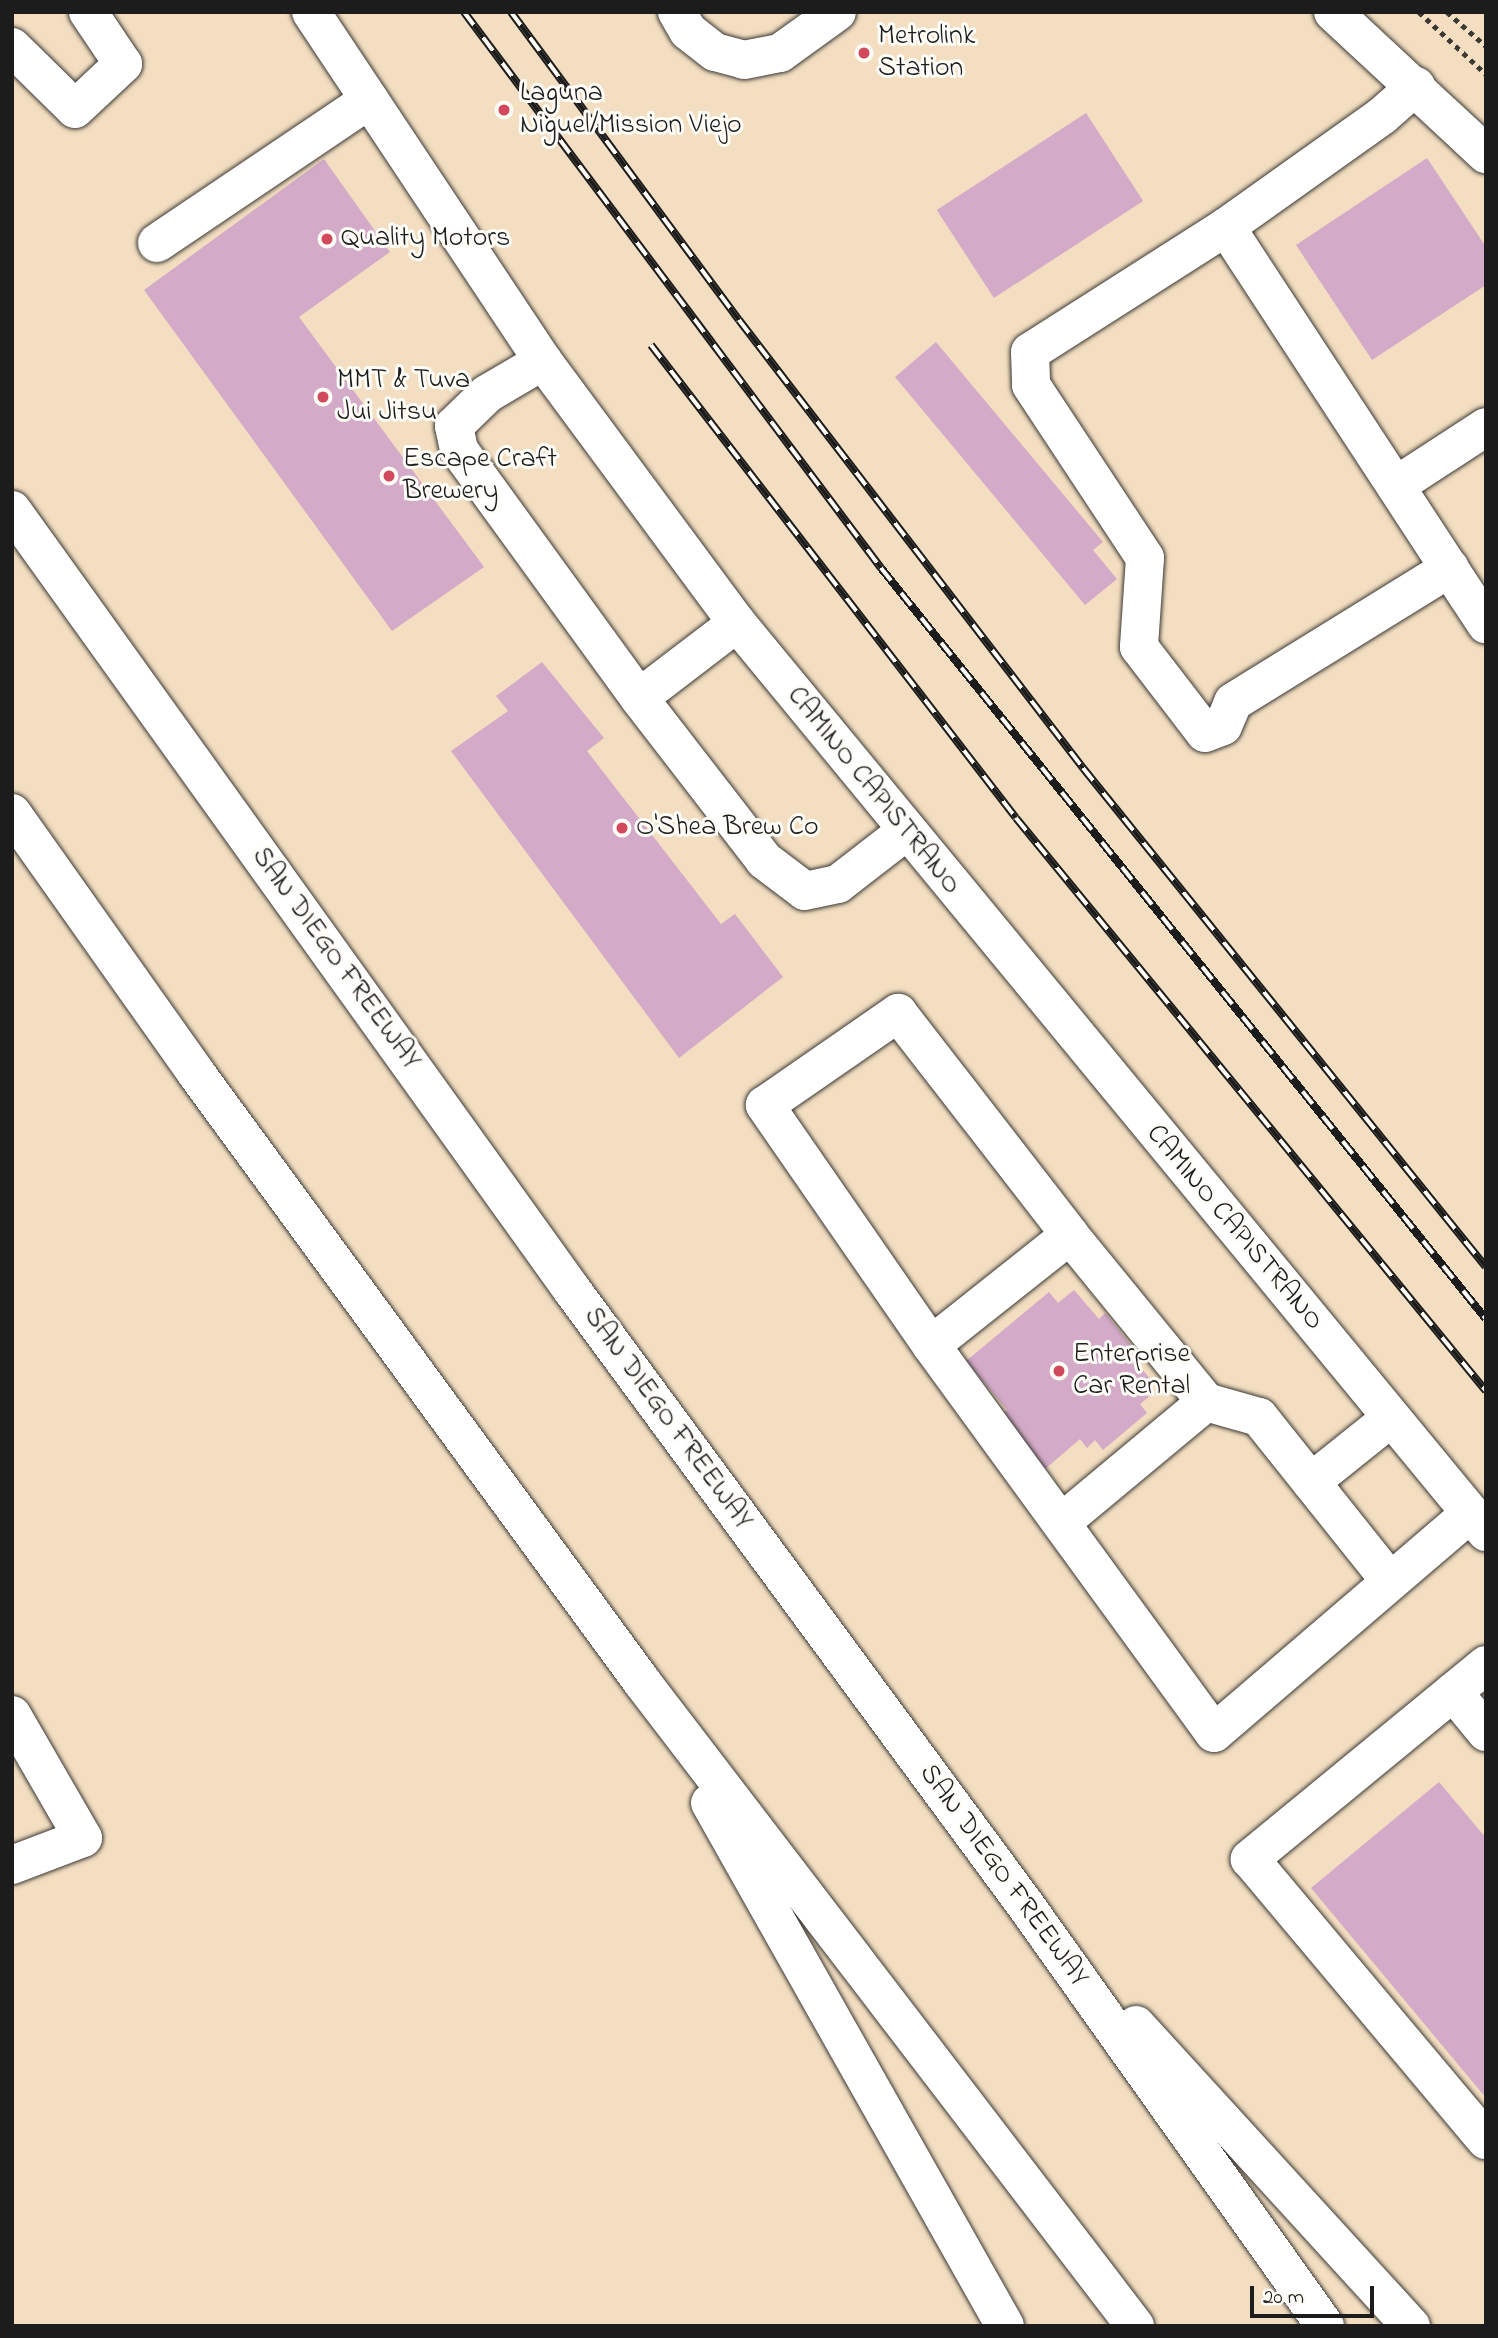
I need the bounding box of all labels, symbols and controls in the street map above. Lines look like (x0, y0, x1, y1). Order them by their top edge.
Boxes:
place label: Metrolink Station (878, 20, 975, 86)
marker: Metrolink Station (856, 45, 872, 61)
place label: Laguna Niguel/Mission Viejo (520, 77, 742, 143)
marker: Laguna Niguel/Mission Viejo (494, 100, 514, 120)
place label: Quality Motors (341, 222, 510, 256)
marker: Quality Motors (319, 231, 335, 247)
place label: MMT & Tuva Jui Jitsu (337, 364, 470, 430)
marker: MMT & Tuva Jui Jitsu (315, 389, 331, 405)
place label: Escape Craft Brewery (403, 443, 557, 509)
marker: Escape Craft Brewery (381, 468, 397, 484)
street label: CAMINO CAPISTRANO (779, 680, 967, 902)
place label: O'Shea Brew Co (636, 811, 819, 845)
marker: O'Shea Brew Co (614, 820, 630, 836)
street label: SAN DIEGO FREEWAY (243, 841, 427, 1077)
street label: CAMINO CAPISTRANO (1138, 1118, 1330, 1338)
street label: SAN DIEGO FREEWAY (575, 1301, 759, 1537)
place label: Enterprise Car Rental (1073, 1338, 1190, 1404)
marker: Enterprise Car Rental (1051, 1363, 1067, 1379)
street label: SAN DIEGO FREEWAY (911, 1758, 1095, 1994)
scale bar (1253, 2272, 1377, 2316)
text: 20 m (1263, 2283, 1304, 2313)

